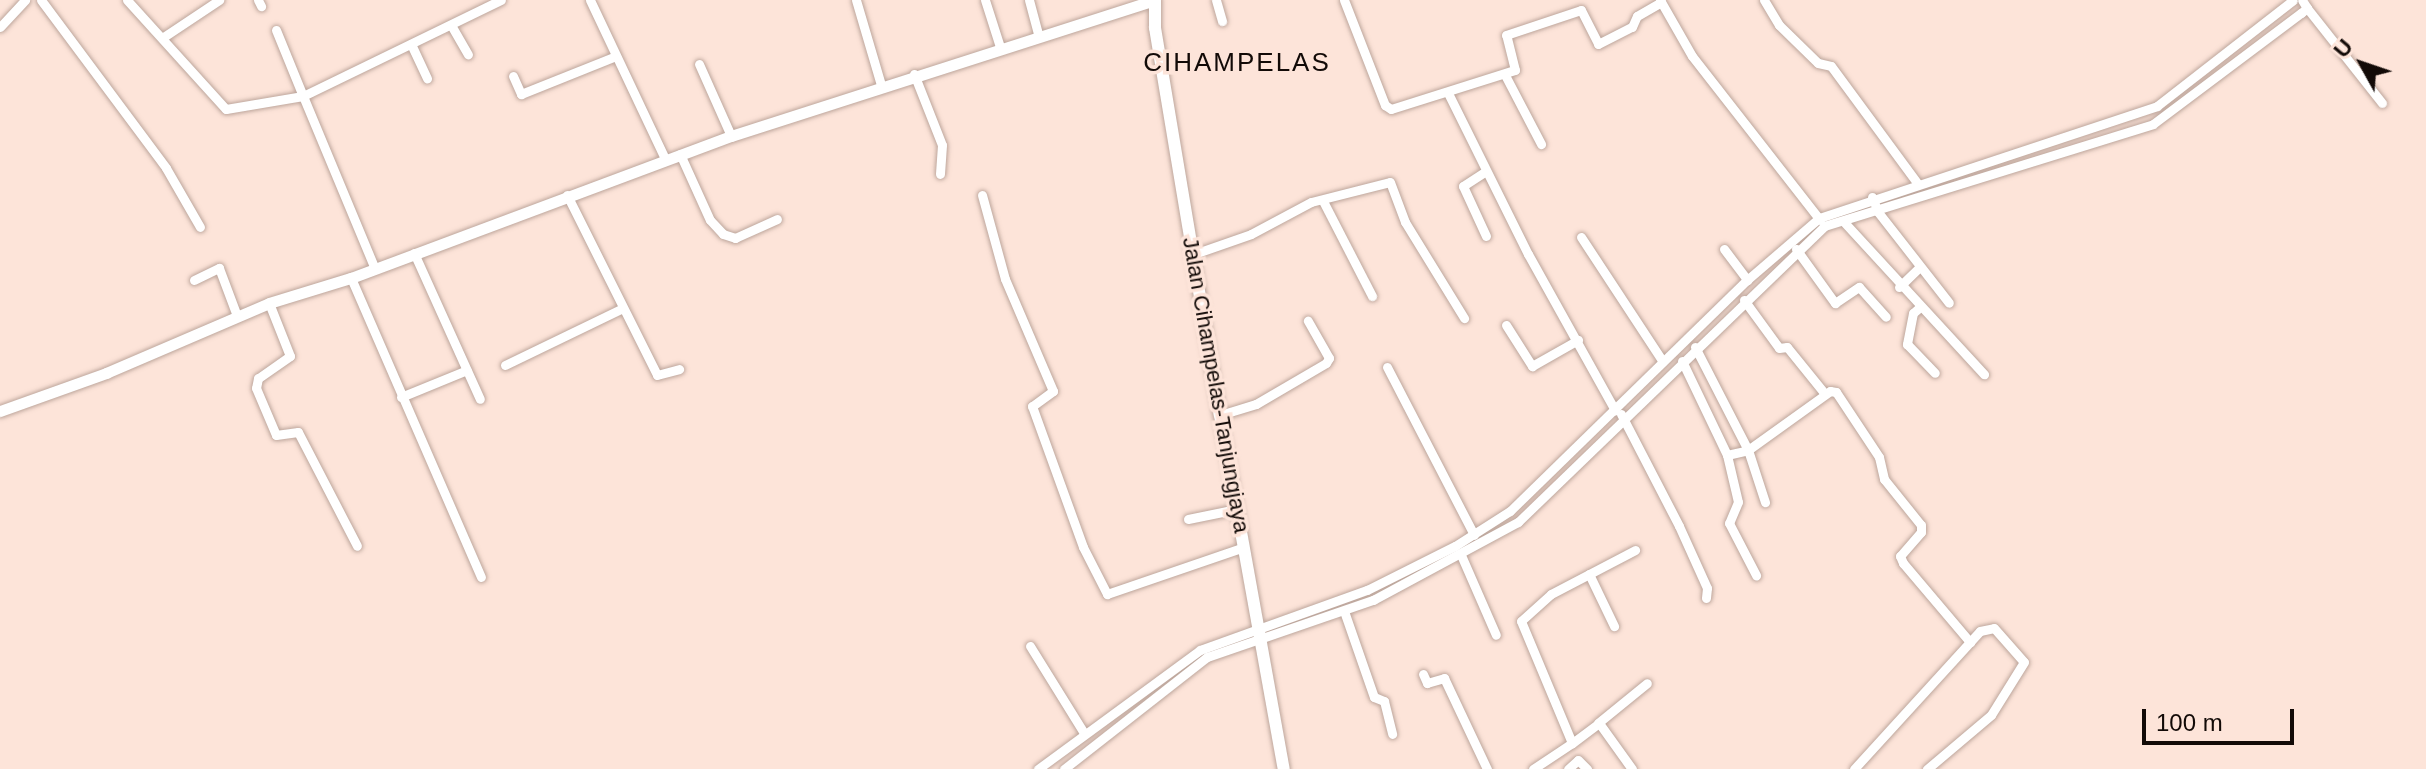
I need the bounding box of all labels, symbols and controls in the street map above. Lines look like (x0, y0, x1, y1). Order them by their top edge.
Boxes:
north arrow (2322, 24, 2402, 104)
text: U (2329, 34, 2358, 62)
district label: CIHAMPELAS (1143, 47, 1331, 79)
street label: Jalan Cihampelas-Tanjungjaya (1177, 235, 1255, 535)
scale bar (2146, 693, 2298, 743)
text: 100 m (2156, 709, 2223, 736)

